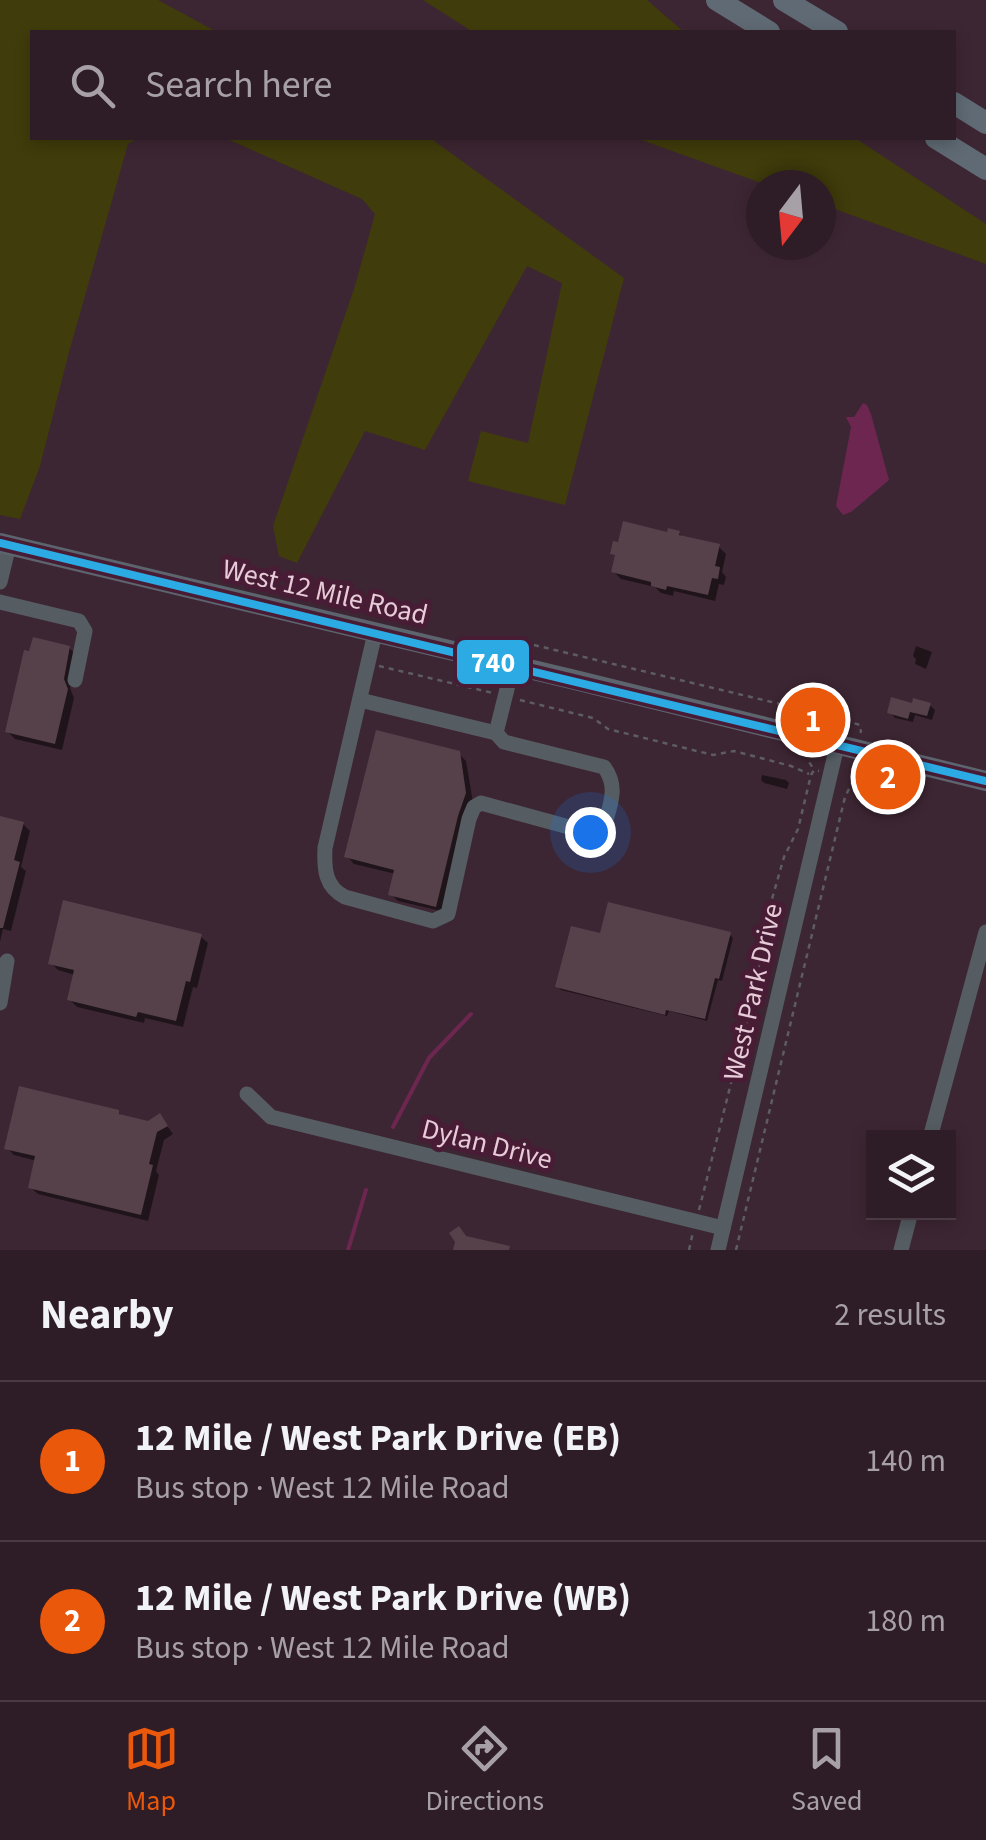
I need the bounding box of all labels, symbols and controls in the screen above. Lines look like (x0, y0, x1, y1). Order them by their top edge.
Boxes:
search box (30, 30, 956, 140)
icon: search (65, 58, 120, 113)
text: Search here (145, 58, 332, 112)
north arrow (746, 170, 836, 260)
street label: West 12 Mile Road (218, 549, 432, 635)
line badge: 740 (455, 638, 531, 686)
text: 740 (471, 643, 515, 683)
pin: 1 (780, 682, 846, 758)
pin: 2 (856, 740, 920, 814)
your location (565, 807, 616, 858)
street label: West Park Drive (713, 899, 793, 1085)
street label: Dylan Drive (418, 1108, 556, 1180)
map controls (866, 1130, 956, 1220)
button: layers (866, 1130, 956, 1220)
text: Nearby (40, 1285, 174, 1345)
text: 2 results (834, 1292, 946, 1338)
text: 12 Mile / West Park Drive (EB) (135, 1411, 621, 1465)
text: 1 (64, 1438, 81, 1484)
text: 140 m (865, 1438, 946, 1484)
text: Bus stop · West 12 Mile Road (135, 1465, 510, 1511)
text: 12 Mile / West Park Drive (WB) (135, 1571, 631, 1625)
text: 2 (64, 1598, 81, 1644)
text: 180 m (865, 1598, 946, 1644)
text: Bus stop · West 12 Mile Road (135, 1625, 510, 1671)
tab: Map (124, 1721, 179, 1821)
tab: Directions (426, 1721, 544, 1821)
tab: Saved (791, 1721, 862, 1821)

